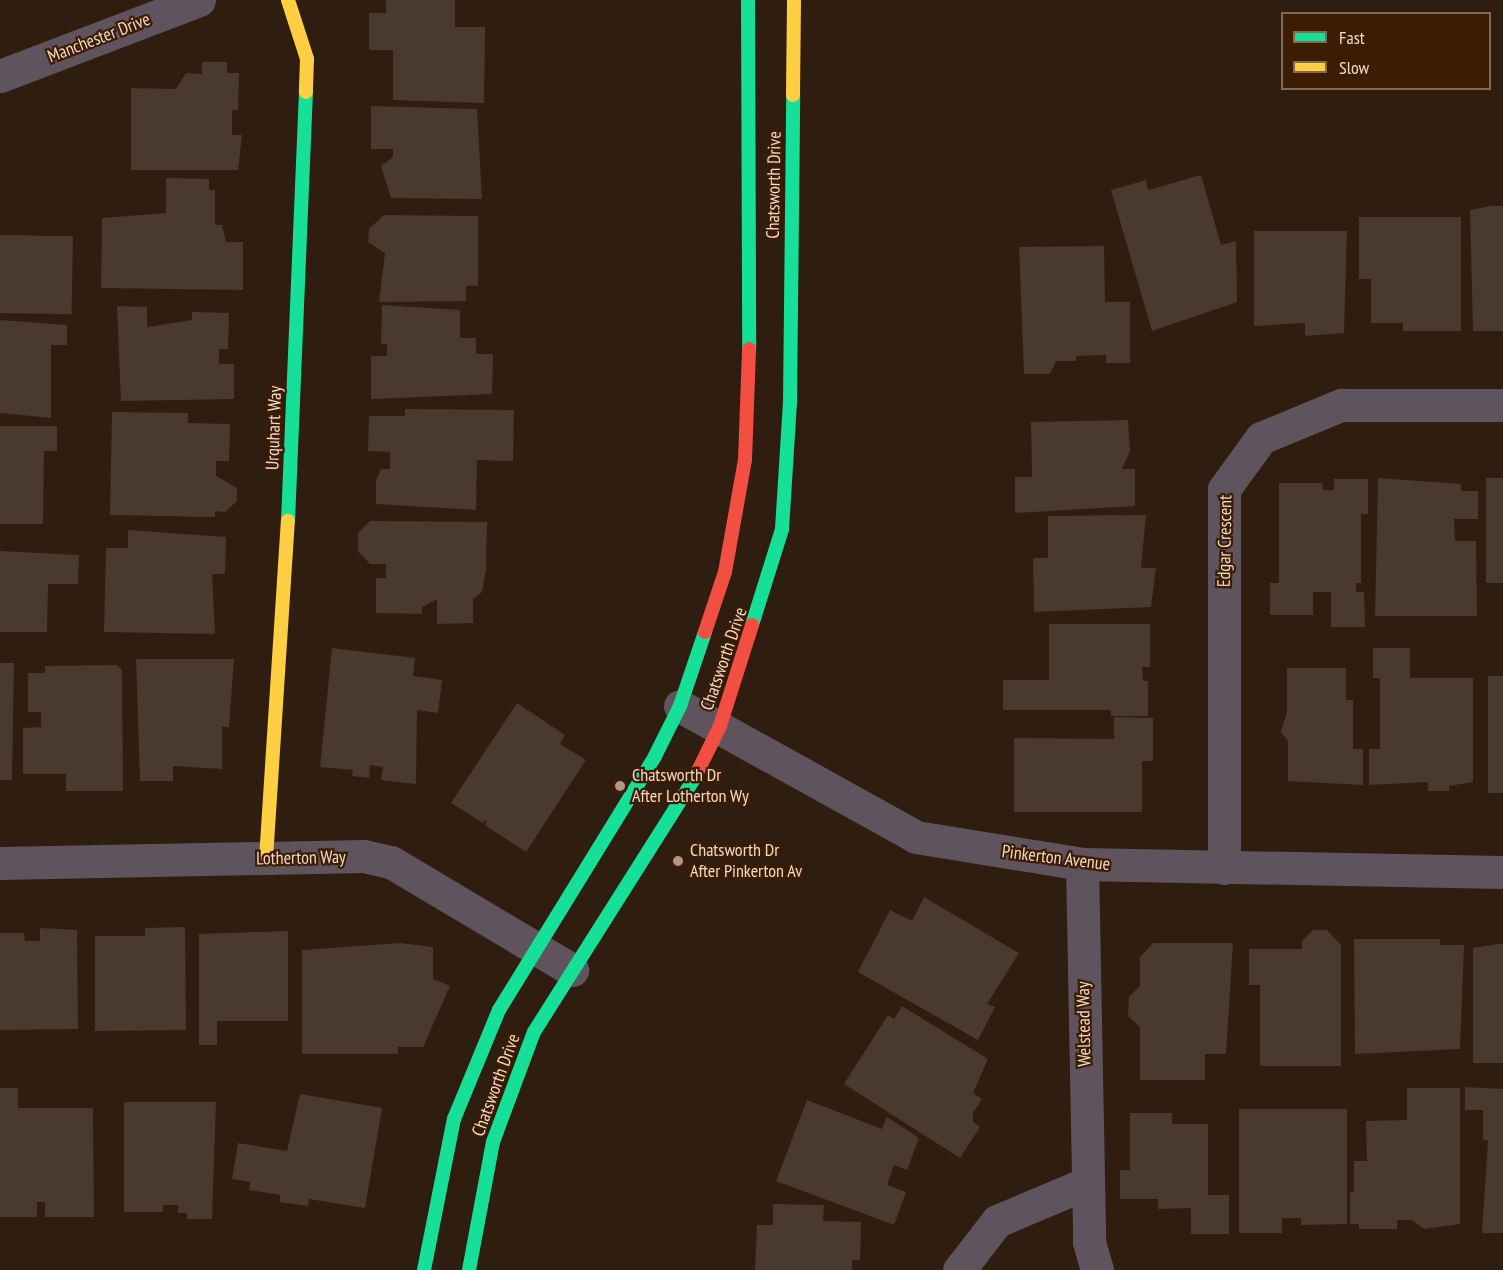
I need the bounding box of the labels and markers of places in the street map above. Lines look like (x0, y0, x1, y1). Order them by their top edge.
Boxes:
place label: Chatsworth Dr After Lotherton Wy (632, 765, 749, 808)
marker: Chatsworth Dr After Lotherton Wy (613, 779, 627, 793)
place label: Chatsworth Dr After Pinkerton Av (690, 840, 803, 882)
marker: Chatsworth Dr After Pinkerton Av (671, 854, 685, 868)

